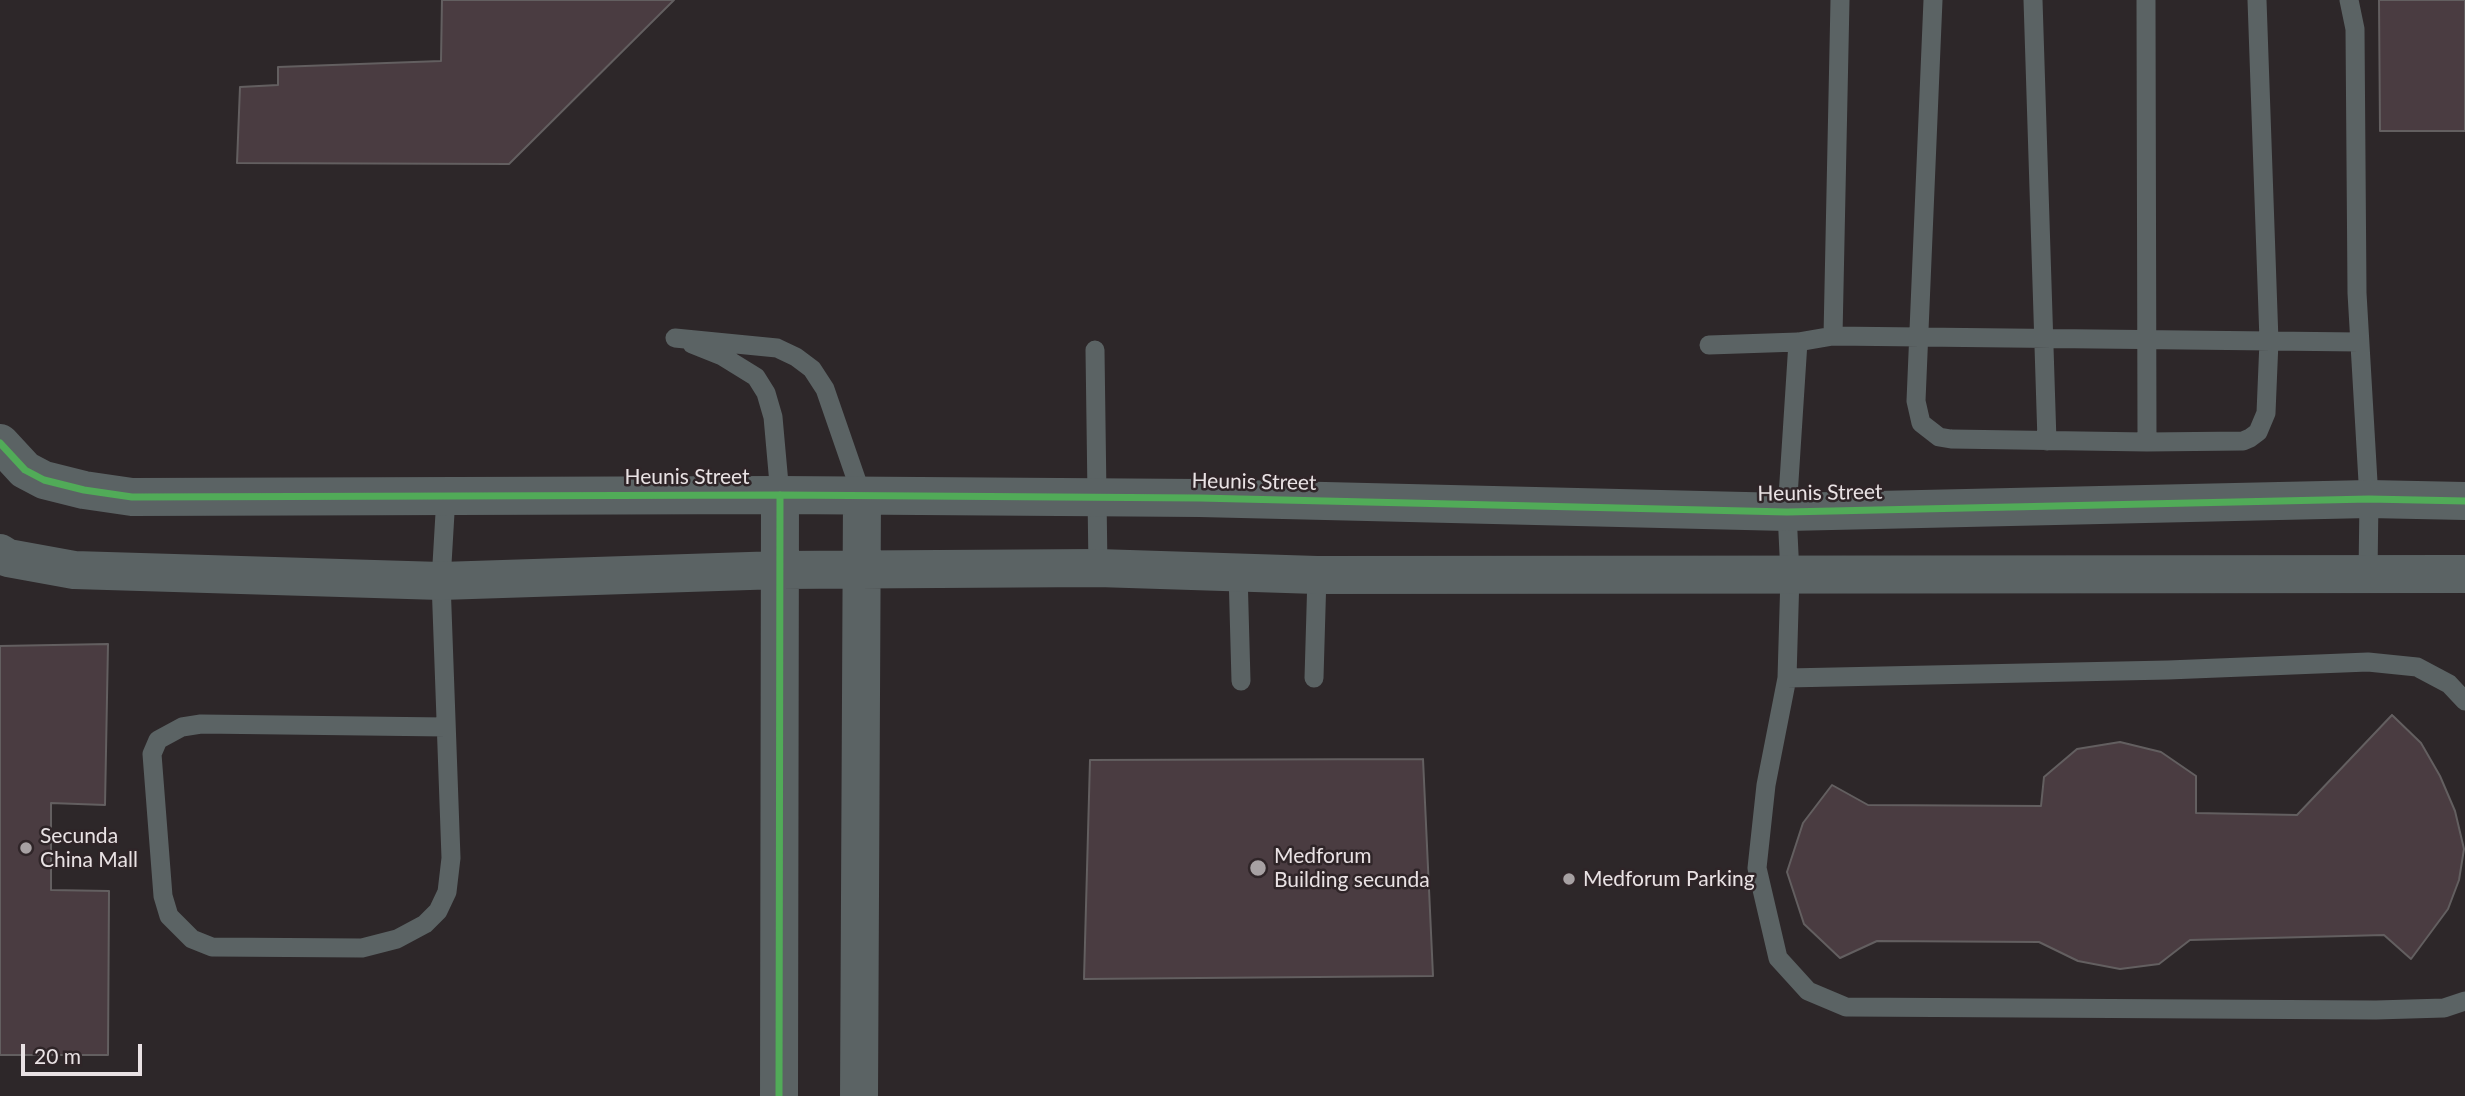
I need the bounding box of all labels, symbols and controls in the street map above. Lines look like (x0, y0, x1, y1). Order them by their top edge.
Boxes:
street label: Heunis Street (624, 464, 750, 490)
street label: Heunis Street (1191, 468, 1317, 496)
street label: Heunis Street (1757, 479, 1883, 507)
place label: Secunda China Mall (40, 823, 138, 873)
marker: Secunda China Mall (18, 840, 34, 856)
place label: Medforum Building secunda (1274, 843, 1430, 893)
marker: Medforum Building secunda (1248, 858, 1268, 878)
place label: Medforum Parking (1583, 866, 1755, 892)
marker: Medforum Parking (1561, 871, 1577, 887)
scale bar (24, 1030, 145, 1074)
text: 20 m (34, 1043, 81, 1068)

